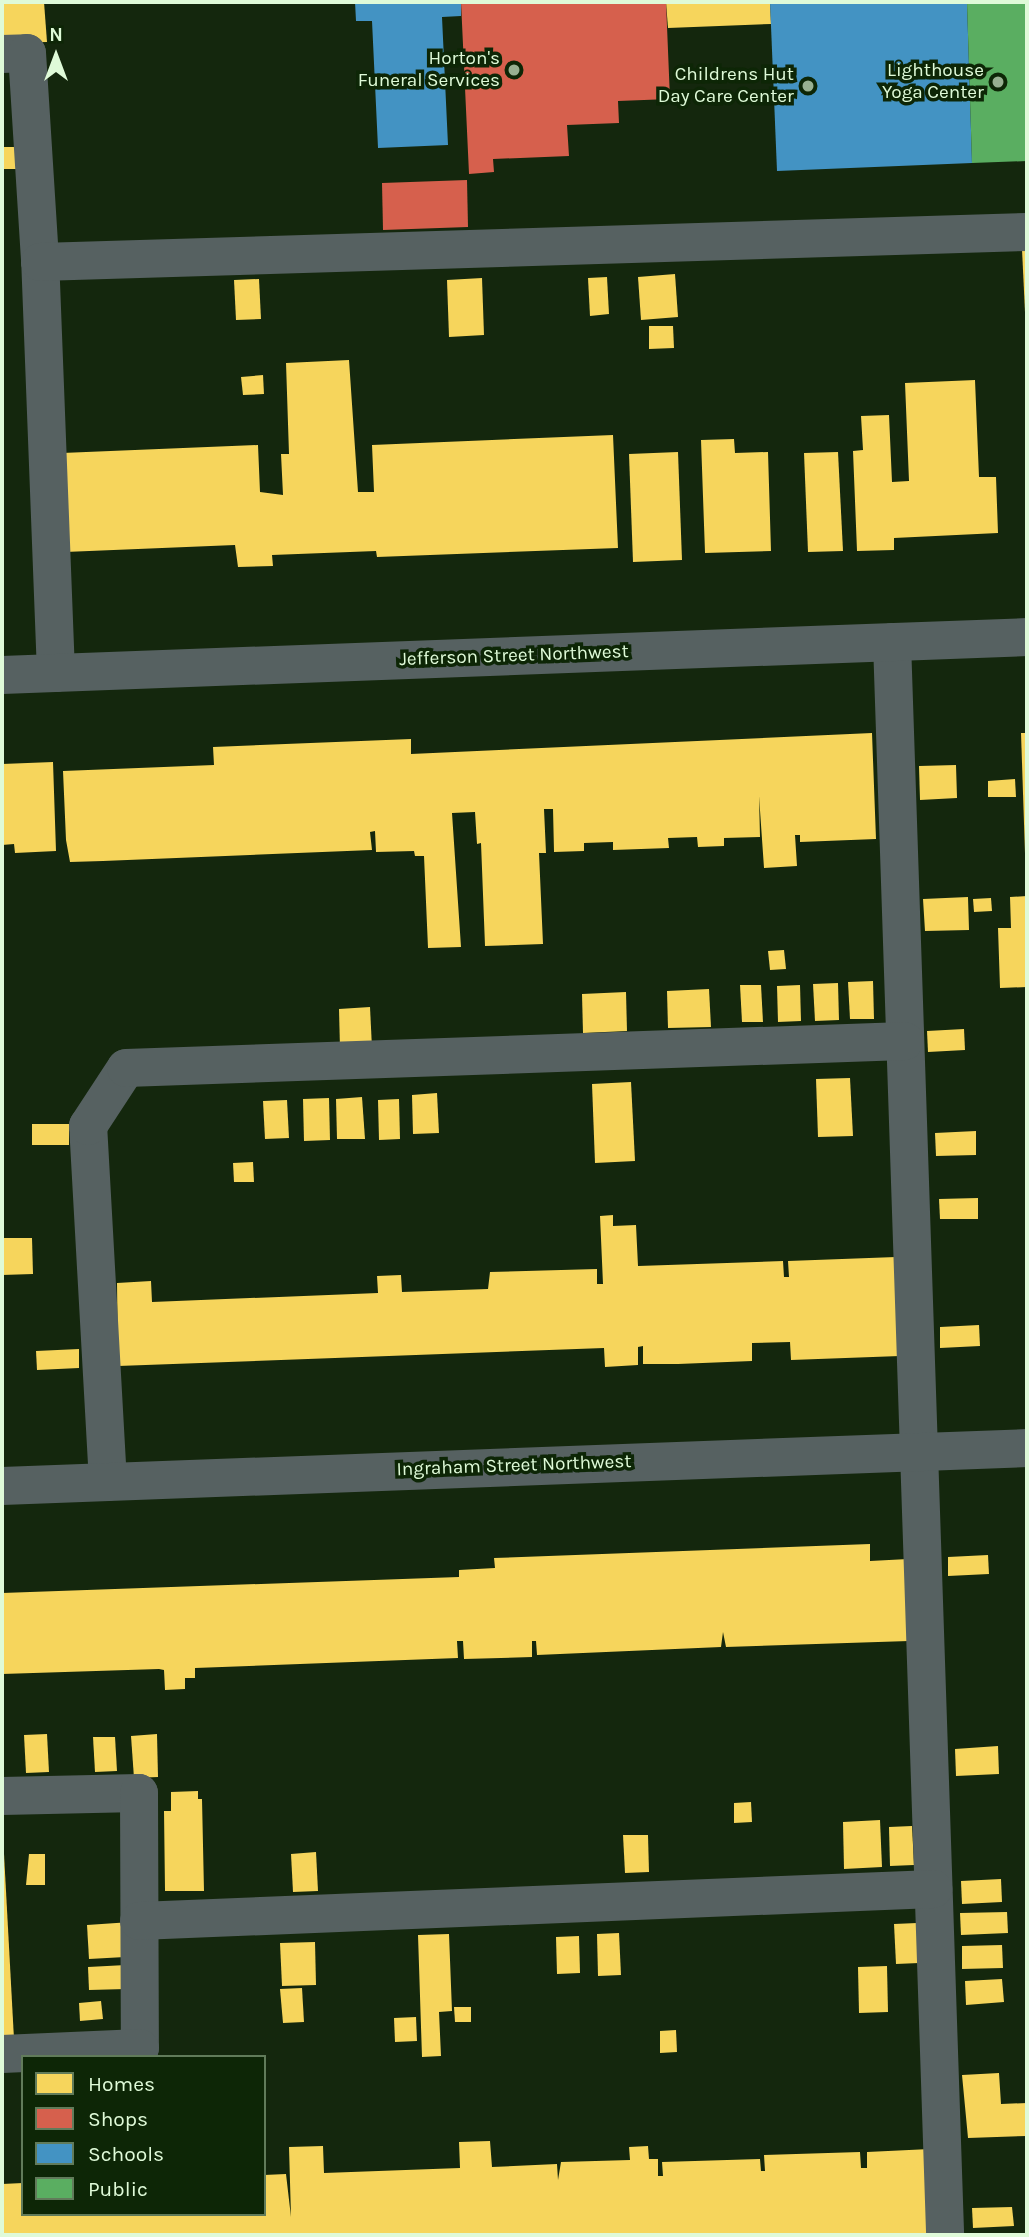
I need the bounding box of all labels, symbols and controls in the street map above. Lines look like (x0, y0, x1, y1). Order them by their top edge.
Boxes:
north arrow (21, 21, 91, 91)
text: N (49, 24, 63, 46)
place label: Horton's Funeral Services (358, 48, 500, 92)
place label: Lighthouse Yoga Center (882, 60, 984, 104)
marker: Horton's Funeral Services (506, 62, 522, 78)
place label: Childrens Hut Day Care Center (658, 64, 794, 108)
marker: Lighthouse Yoga Center (990, 74, 1006, 90)
marker: Childrens Hut Day Care Center (800, 78, 816, 94)
street label: Jefferson Street Northwest (399, 641, 629, 671)
street label: Ingraham Street Northwest (396, 1451, 632, 1481)
legend (21, 2055, 266, 2216)
text: Homes (88, 2072, 155, 2096)
text: Shops (88, 2107, 148, 2131)
text: Schools (88, 2142, 164, 2166)
text: Public (88, 2177, 148, 2201)

